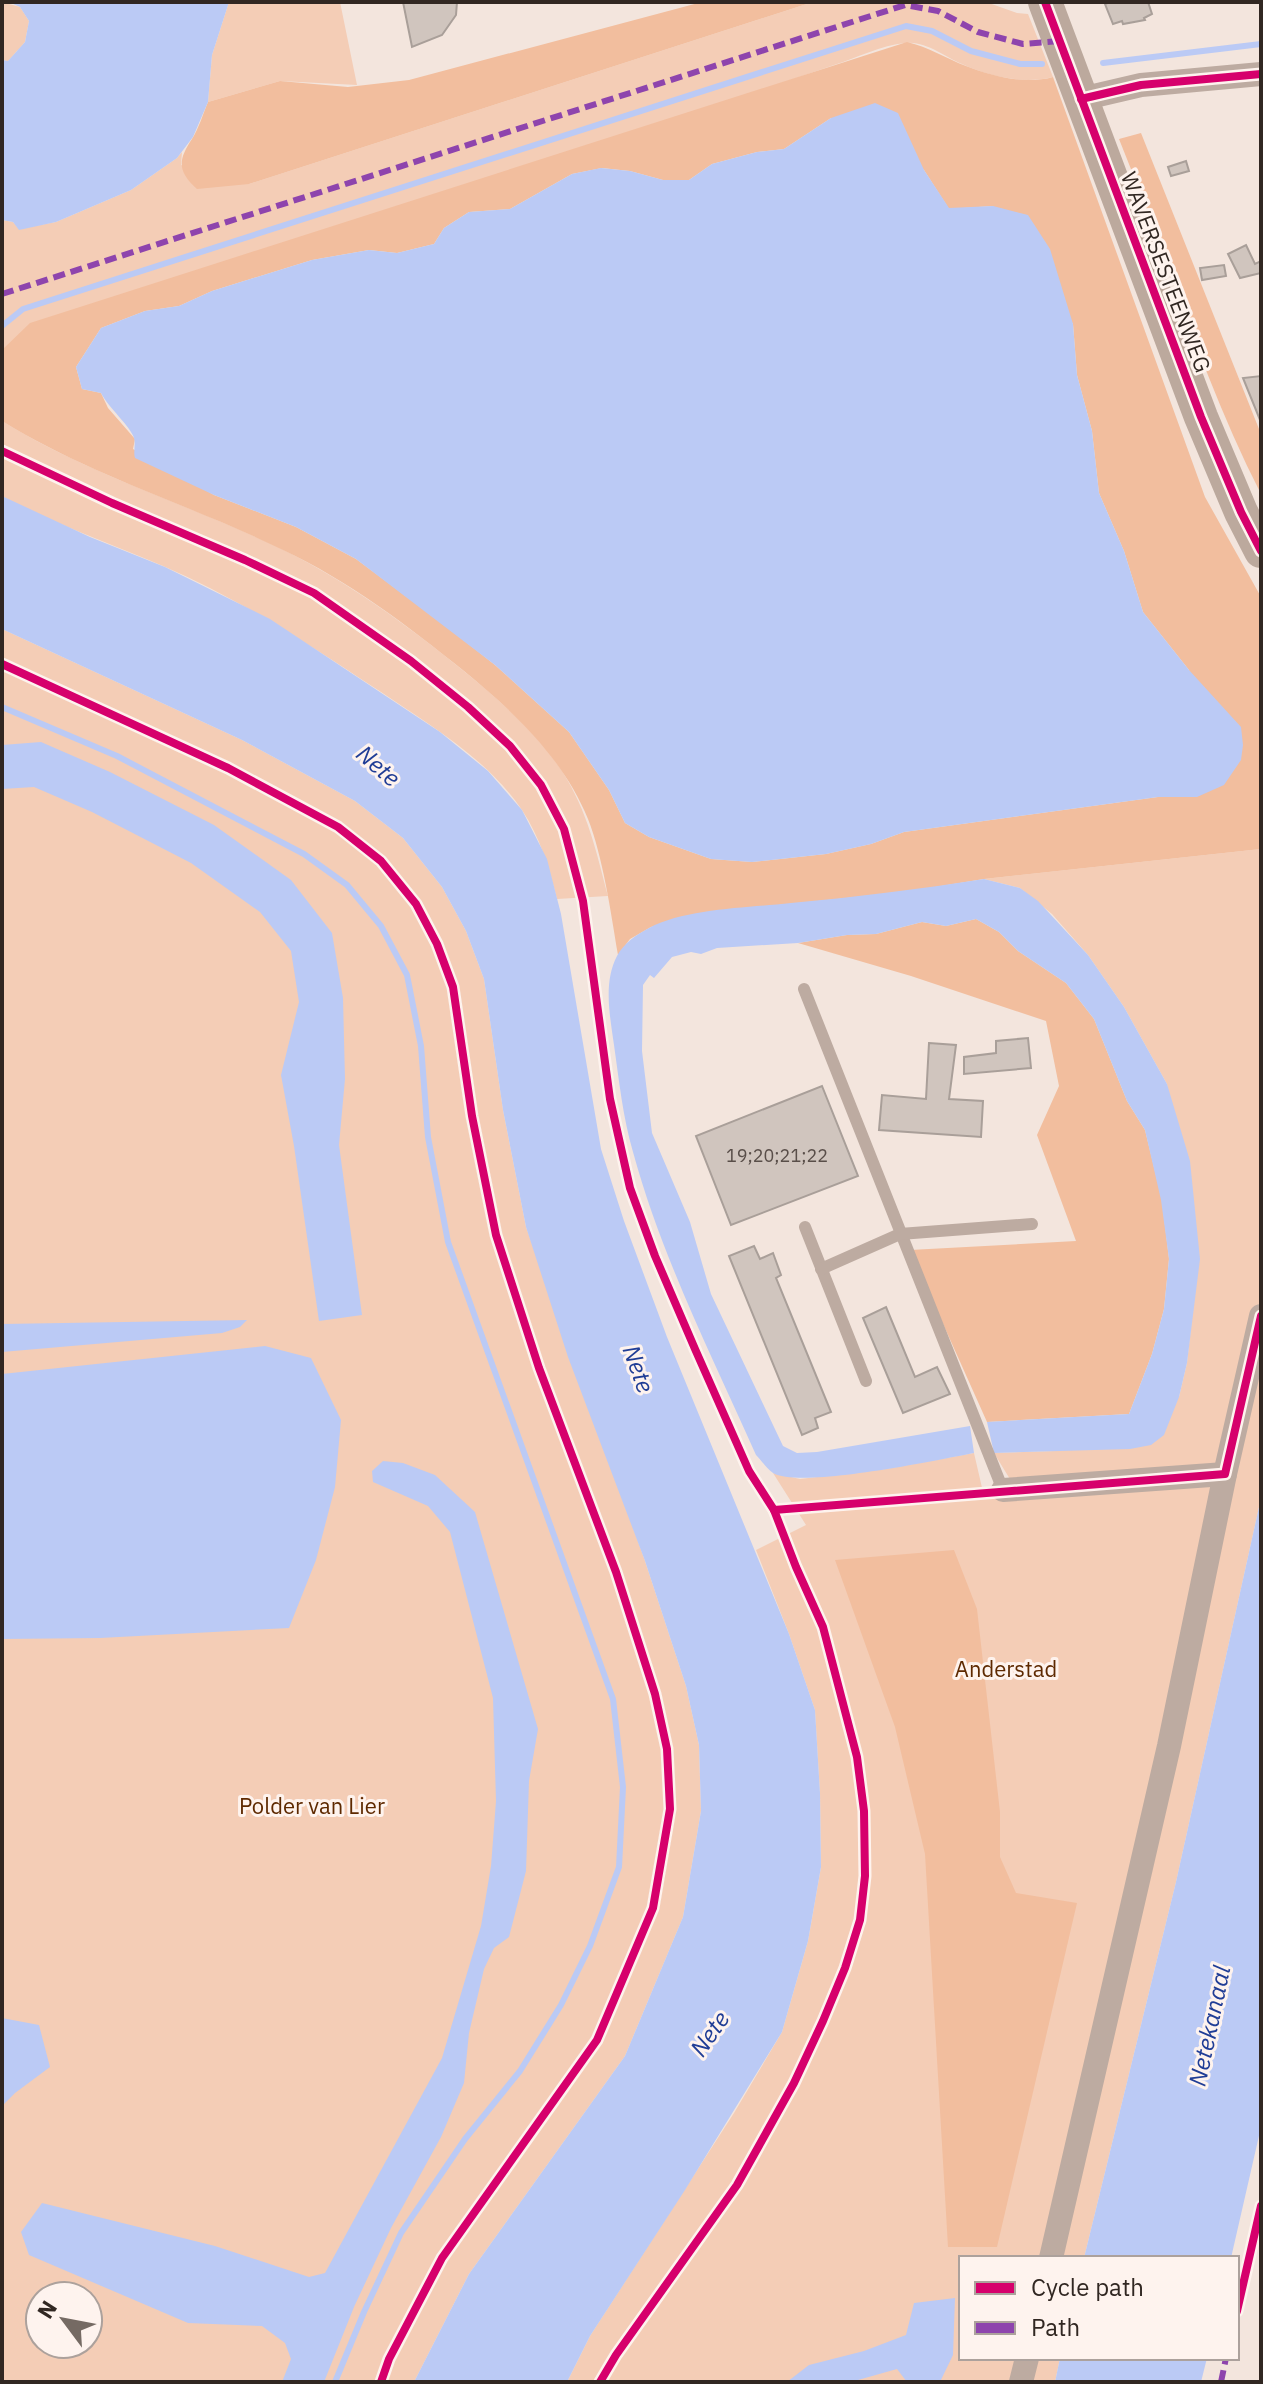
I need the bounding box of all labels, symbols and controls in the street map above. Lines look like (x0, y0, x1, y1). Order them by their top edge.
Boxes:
street label: WAVERSESTEENWEG (1115, 167, 1218, 376)
water label: Nete (350, 737, 407, 793)
house number: 19;20;21;22 (726, 1144, 828, 1167)
water label: Nete (616, 1340, 662, 1397)
park label: Anderstad (955, 1654, 1057, 1683)
park label: Polder van Lier (239, 1791, 385, 1820)
water label: Netekanaal (1181, 1962, 1238, 2089)
water label: Nete (682, 2004, 736, 2062)
legend (959, 2256, 1239, 2360)
text: Cycle path (1031, 2271, 1144, 2303)
north arrow (24, 2280, 104, 2360)
text: N (30, 2295, 63, 2324)
text: Path (1031, 2311, 1080, 2343)

